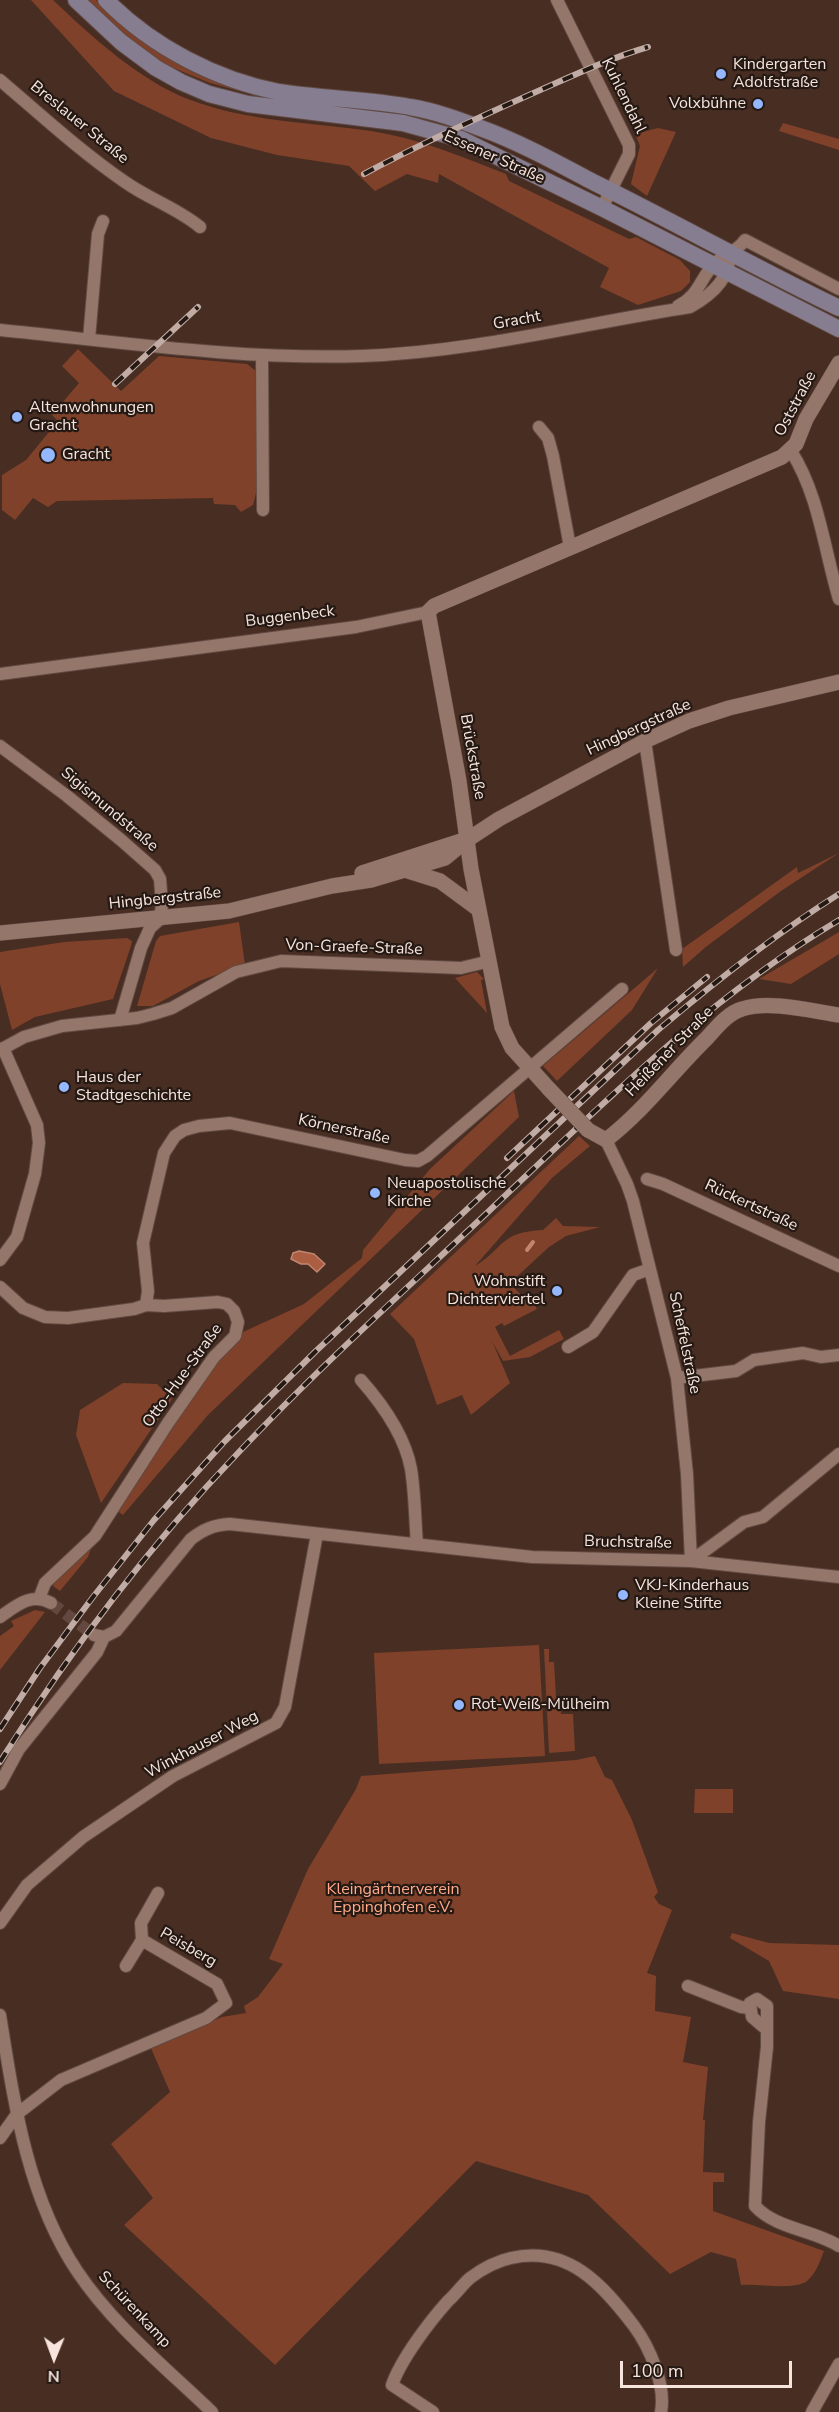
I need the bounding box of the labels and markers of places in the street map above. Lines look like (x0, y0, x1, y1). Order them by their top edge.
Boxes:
place label: Kindergarten Adolfstraße (733, 55, 826, 93)
marker: Kindergarten Adolfstraße (714, 67, 728, 81)
place label: Volxbühne (669, 94, 746, 114)
marker: Volxbühne (751, 97, 765, 111)
place label: Altenwohnungen Gracht (29, 398, 154, 436)
marker: Altenwohnungen Gracht (10, 410, 24, 424)
place label: Gracht (62, 445, 110, 465)
marker: Gracht (39, 446, 57, 464)
place label: Haus der Stadtgeschichte (76, 1068, 191, 1106)
marker: Haus der Stadtgeschichte (57, 1080, 71, 1094)
place label: Neuapostolische Kirche (387, 1174, 506, 1212)
marker: Neuapostolische Kirche (368, 1186, 382, 1200)
place label: Wohnstift Dichterviertel (447, 1272, 545, 1310)
marker: Wohnstift Dichterviertel (550, 1284, 564, 1298)
place label: VKJ-Kinderhaus Kleine Stifte (635, 1576, 749, 1614)
marker: VKJ-Kinderhaus Kleine Stifte (616, 1588, 630, 1602)
place label: Rot-Weiß-Mülheim (471, 1695, 610, 1715)
marker: Rot-Weiß-Mülheim (452, 1698, 466, 1712)

